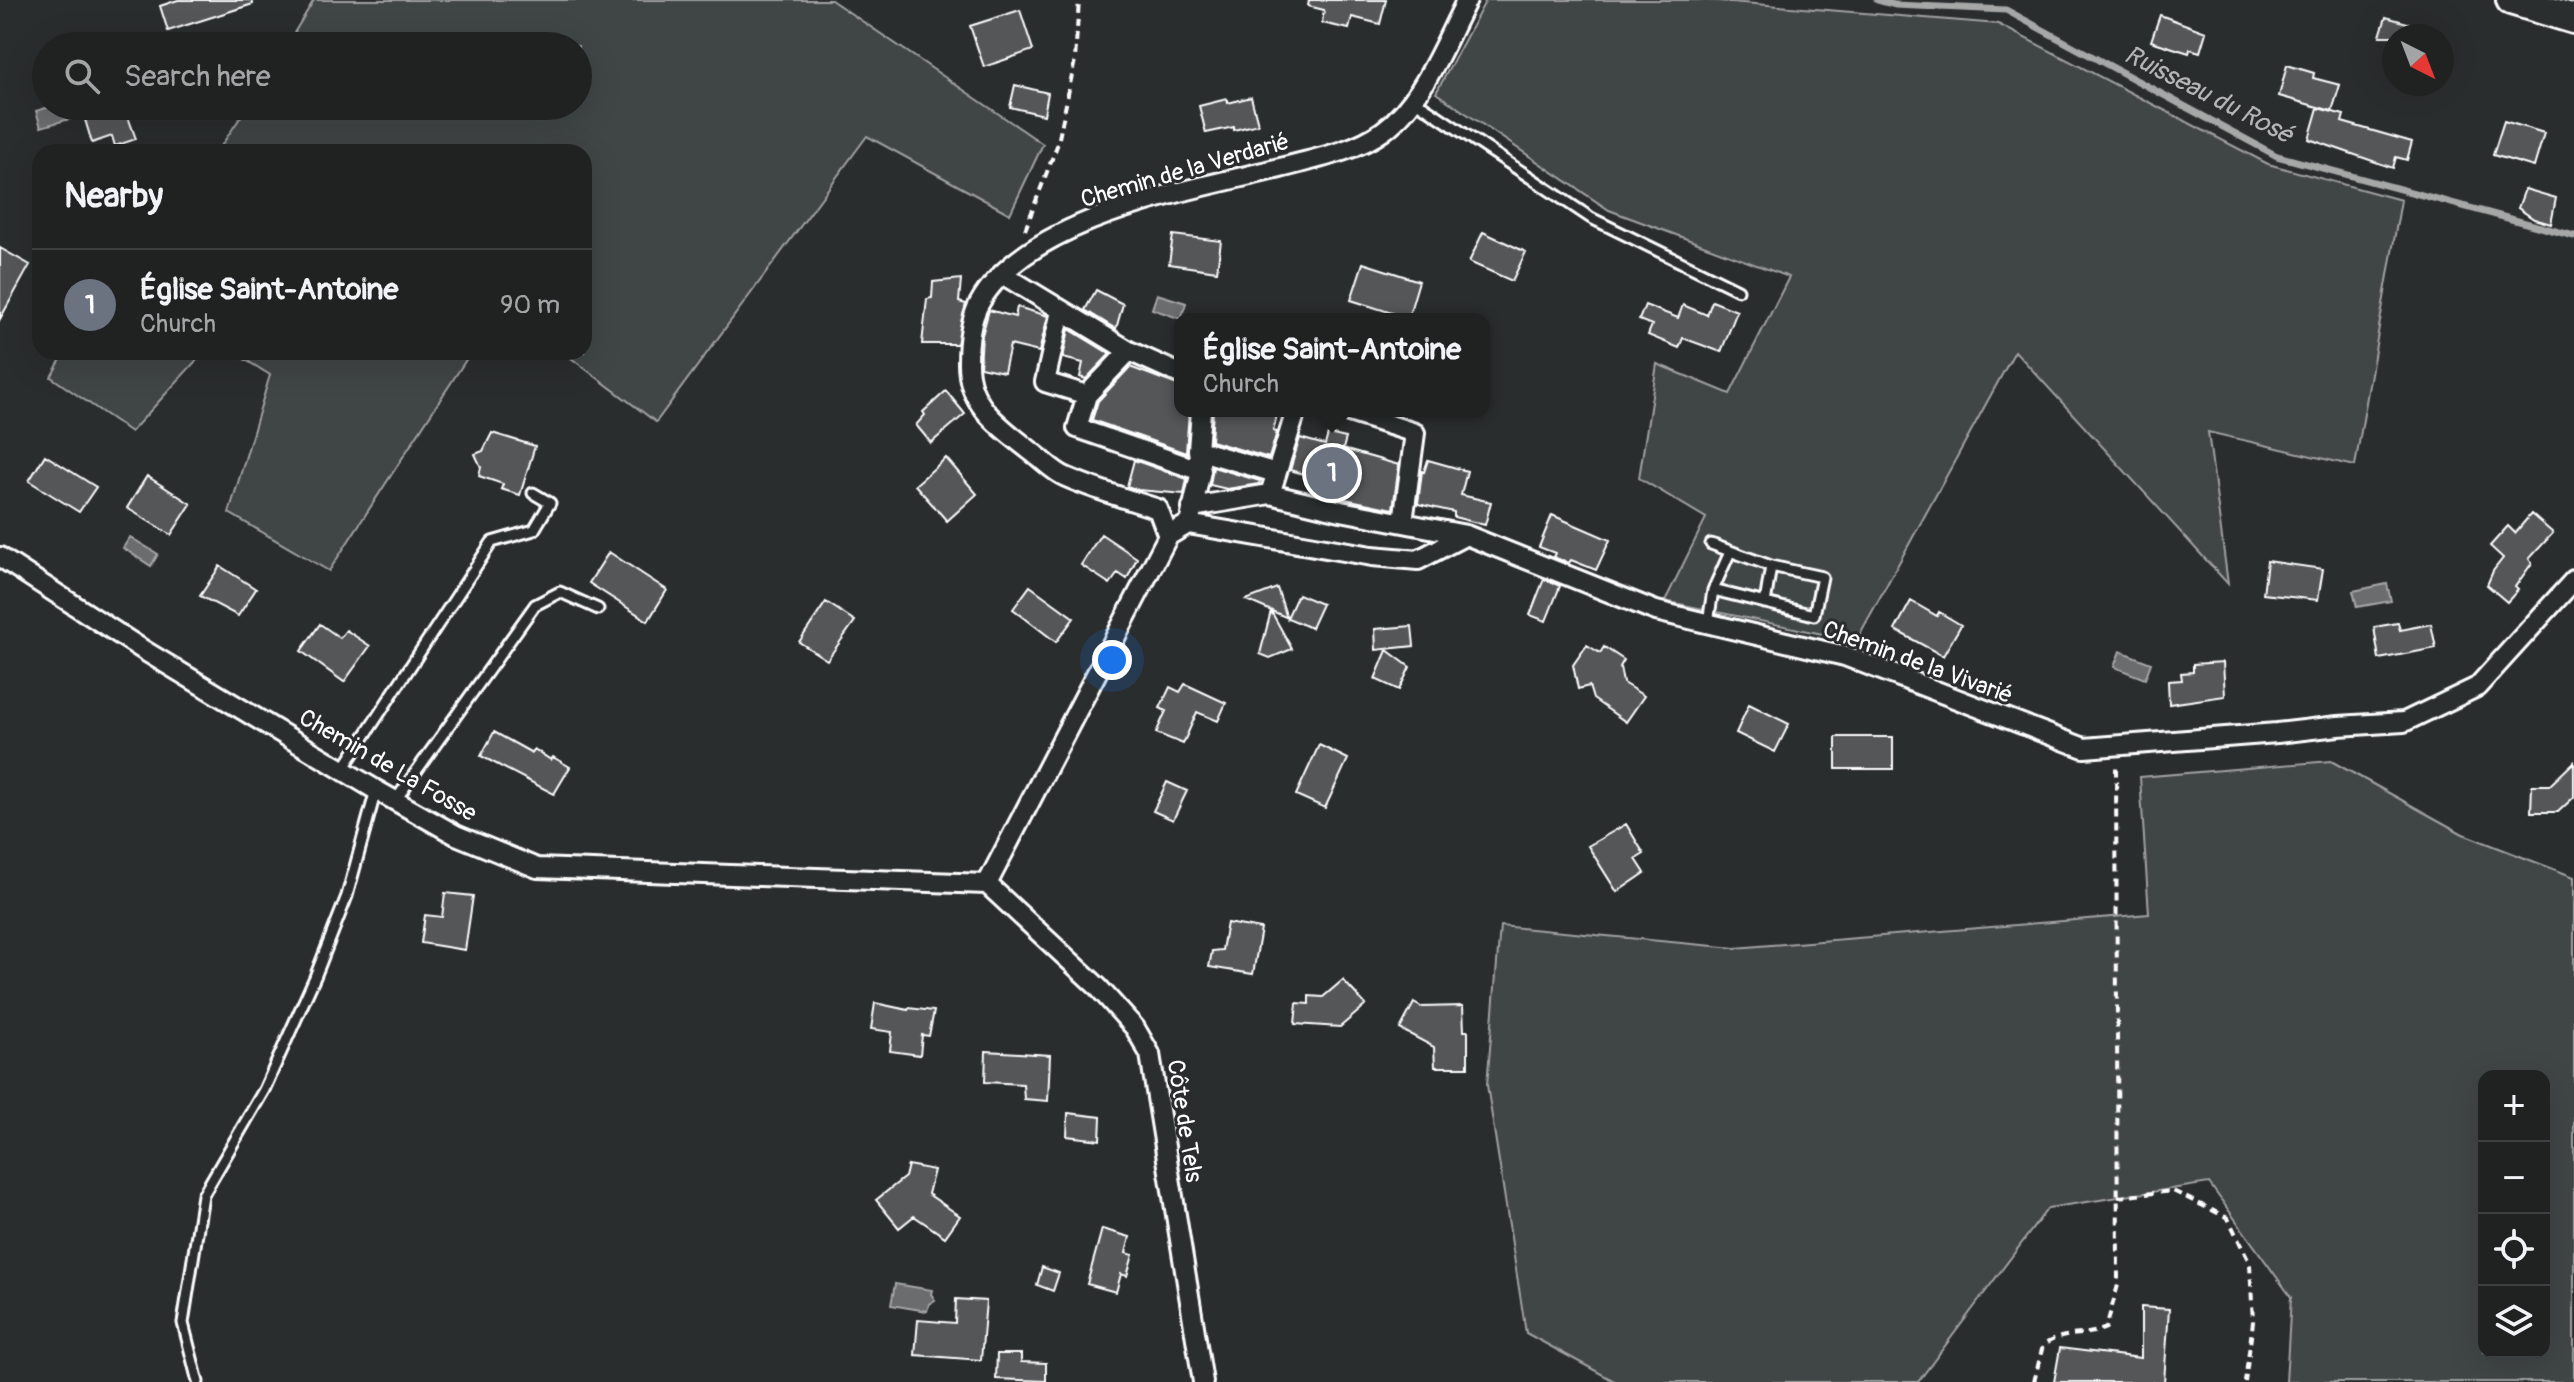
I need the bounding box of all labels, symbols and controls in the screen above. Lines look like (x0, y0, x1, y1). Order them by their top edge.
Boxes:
north arrow (2382, 24, 2454, 96)
search box (32, 32, 592, 120)
water label: Ruisseau du Rosé (2119, 39, 2299, 152)
icon: search (60, 54, 104, 98)
text: Search here (124, 58, 271, 95)
street label: Chemin de la Verdarié (1077, 127, 1293, 214)
text: Nearby (64, 175, 163, 218)
text: Église Saint-Antoine (140, 271, 398, 308)
text: 1 (85, 289, 95, 321)
text: 90 m (500, 289, 560, 321)
text: Church (140, 308, 216, 340)
popup (1174, 313, 1490, 417)
text: Église Saint-Antoine (1203, 331, 1461, 368)
text: Church (1203, 368, 1279, 400)
pin: 1 (1306, 443, 1358, 503)
street label: Chemin de la Vivarié (1819, 615, 2017, 710)
your location (1092, 640, 1132, 680)
street label: Chemin de La Fosse (294, 703, 482, 828)
street label: Côte de Tels (1160, 1058, 1209, 1185)
map controls (2478, 1070, 2550, 1358)
button: + (2478, 1070, 2550, 1142)
button: − (2478, 1142, 2550, 1214)
button: locate (2478, 1214, 2550, 1286)
button: layers (2478, 1286, 2550, 1358)

